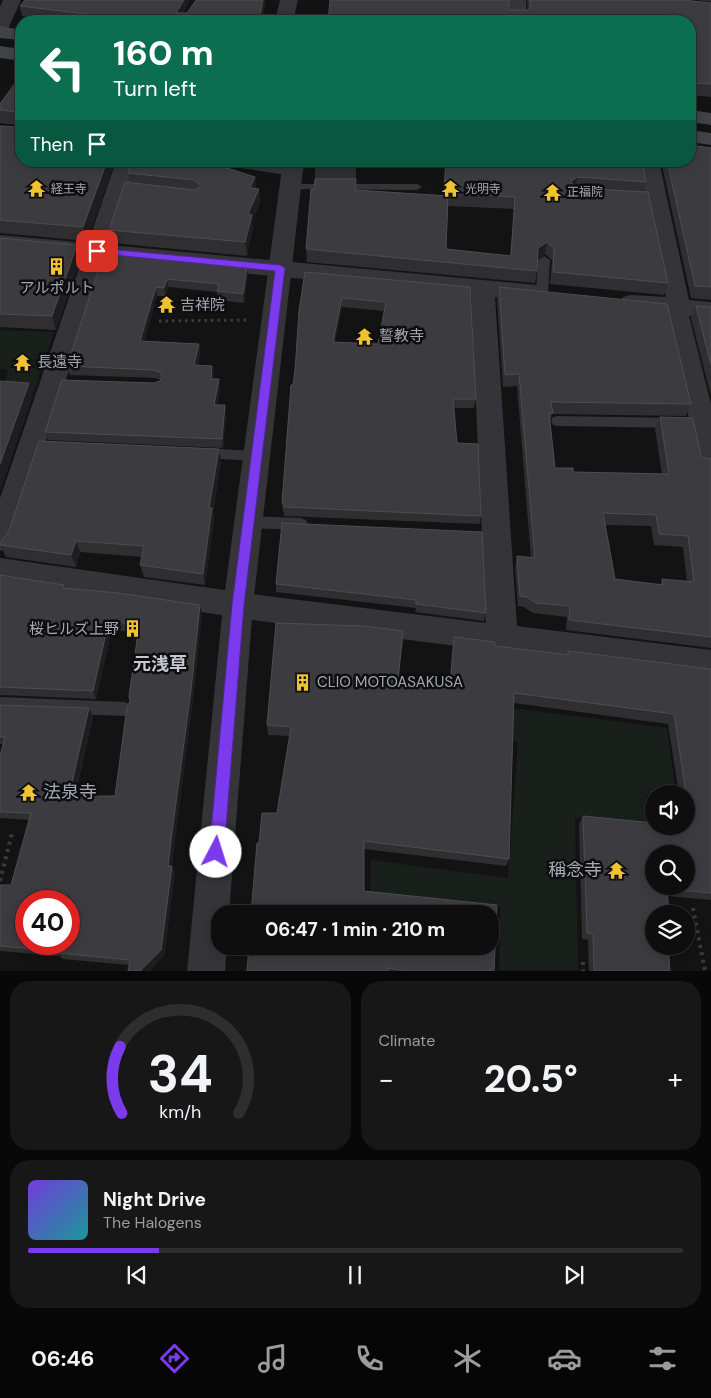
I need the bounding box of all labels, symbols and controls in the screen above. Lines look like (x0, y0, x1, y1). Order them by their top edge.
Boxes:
text: 160 m (113, 30, 214, 76)
icon: left (30, 35, 95, 100)
text: Turn left (113, 74, 197, 103)
icon: arrive (83, 130, 111, 158)
text: Then (30, 132, 73, 157)
temple icon: 経王寺 (27, 179, 47, 199)
temple icon: 光明寺 (441, 179, 461, 199)
place label: 経王寺 (51, 181, 87, 197)
place label: 光明寺 (465, 181, 501, 197)
temple icon: 正福院 (543, 182, 563, 202)
place label: 正福院 (567, 184, 603, 200)
pin (76, 230, 118, 272)
icon: arrive (83, 237, 111, 265)
building icon: アルポルト (47, 257, 67, 277)
place label: アルポルト (20, 278, 94, 298)
temple icon: 吉祥院 (156, 295, 176, 315)
place label: 吉祥院 (180, 295, 225, 315)
temple icon: 誓教寺 (355, 326, 375, 346)
place label: 誓教寺 (379, 326, 424, 346)
temple icon: 長遠寺 (13, 352, 33, 372)
place label: 長遠寺 (37, 352, 82, 372)
place label: 桜ヒルズ上野 (29, 619, 119, 639)
building icon: 桜ヒルズ上野 (123, 619, 143, 639)
district label: 元浅草 (133, 652, 187, 676)
building icon: CLIO MOTOASAKUSA (293, 672, 313, 692)
place label: CLIO MOTOASAKUSA (317, 672, 463, 692)
place label: 法泉寺 (43, 780, 97, 804)
temple icon: 法泉寺 (19, 782, 39, 802)
map controls (645, 785, 695, 955)
button: sound (645, 785, 695, 835)
position arrow (189, 825, 241, 877)
button: search (645, 845, 695, 895)
place label: 稱念寺 (548, 858, 602, 882)
temple icon: 稱念寺 (606, 860, 626, 880)
speed limit sign: 40 (15, 890, 80, 955)
button: layers (645, 905, 695, 955)
text: 06:47 · 1 min · 210 m (265, 917, 445, 942)
text: Climate (379, 1030, 435, 1051)
text: 34 (148, 1040, 213, 1108)
text: 20.5° (484, 1054, 578, 1104)
text: − (379, 1061, 394, 1098)
text: + (668, 1061, 683, 1098)
text: km/h (159, 1100, 201, 1124)
text: Night Drive (103, 1187, 206, 1212)
text: The Halogens (103, 1212, 202, 1233)
icon: previous (123, 1261, 151, 1289)
icon: pause (341, 1261, 369, 1289)
icon: next (560, 1261, 588, 1289)
icon: directions (157, 1341, 192, 1376)
icon: music (255, 1341, 290, 1376)
icon: phone (352, 1341, 387, 1376)
icon: climate (450, 1341, 485, 1376)
icon: car (547, 1341, 582, 1376)
icon: filters (645, 1341, 680, 1376)
text: 06:46 (31, 1344, 95, 1373)

